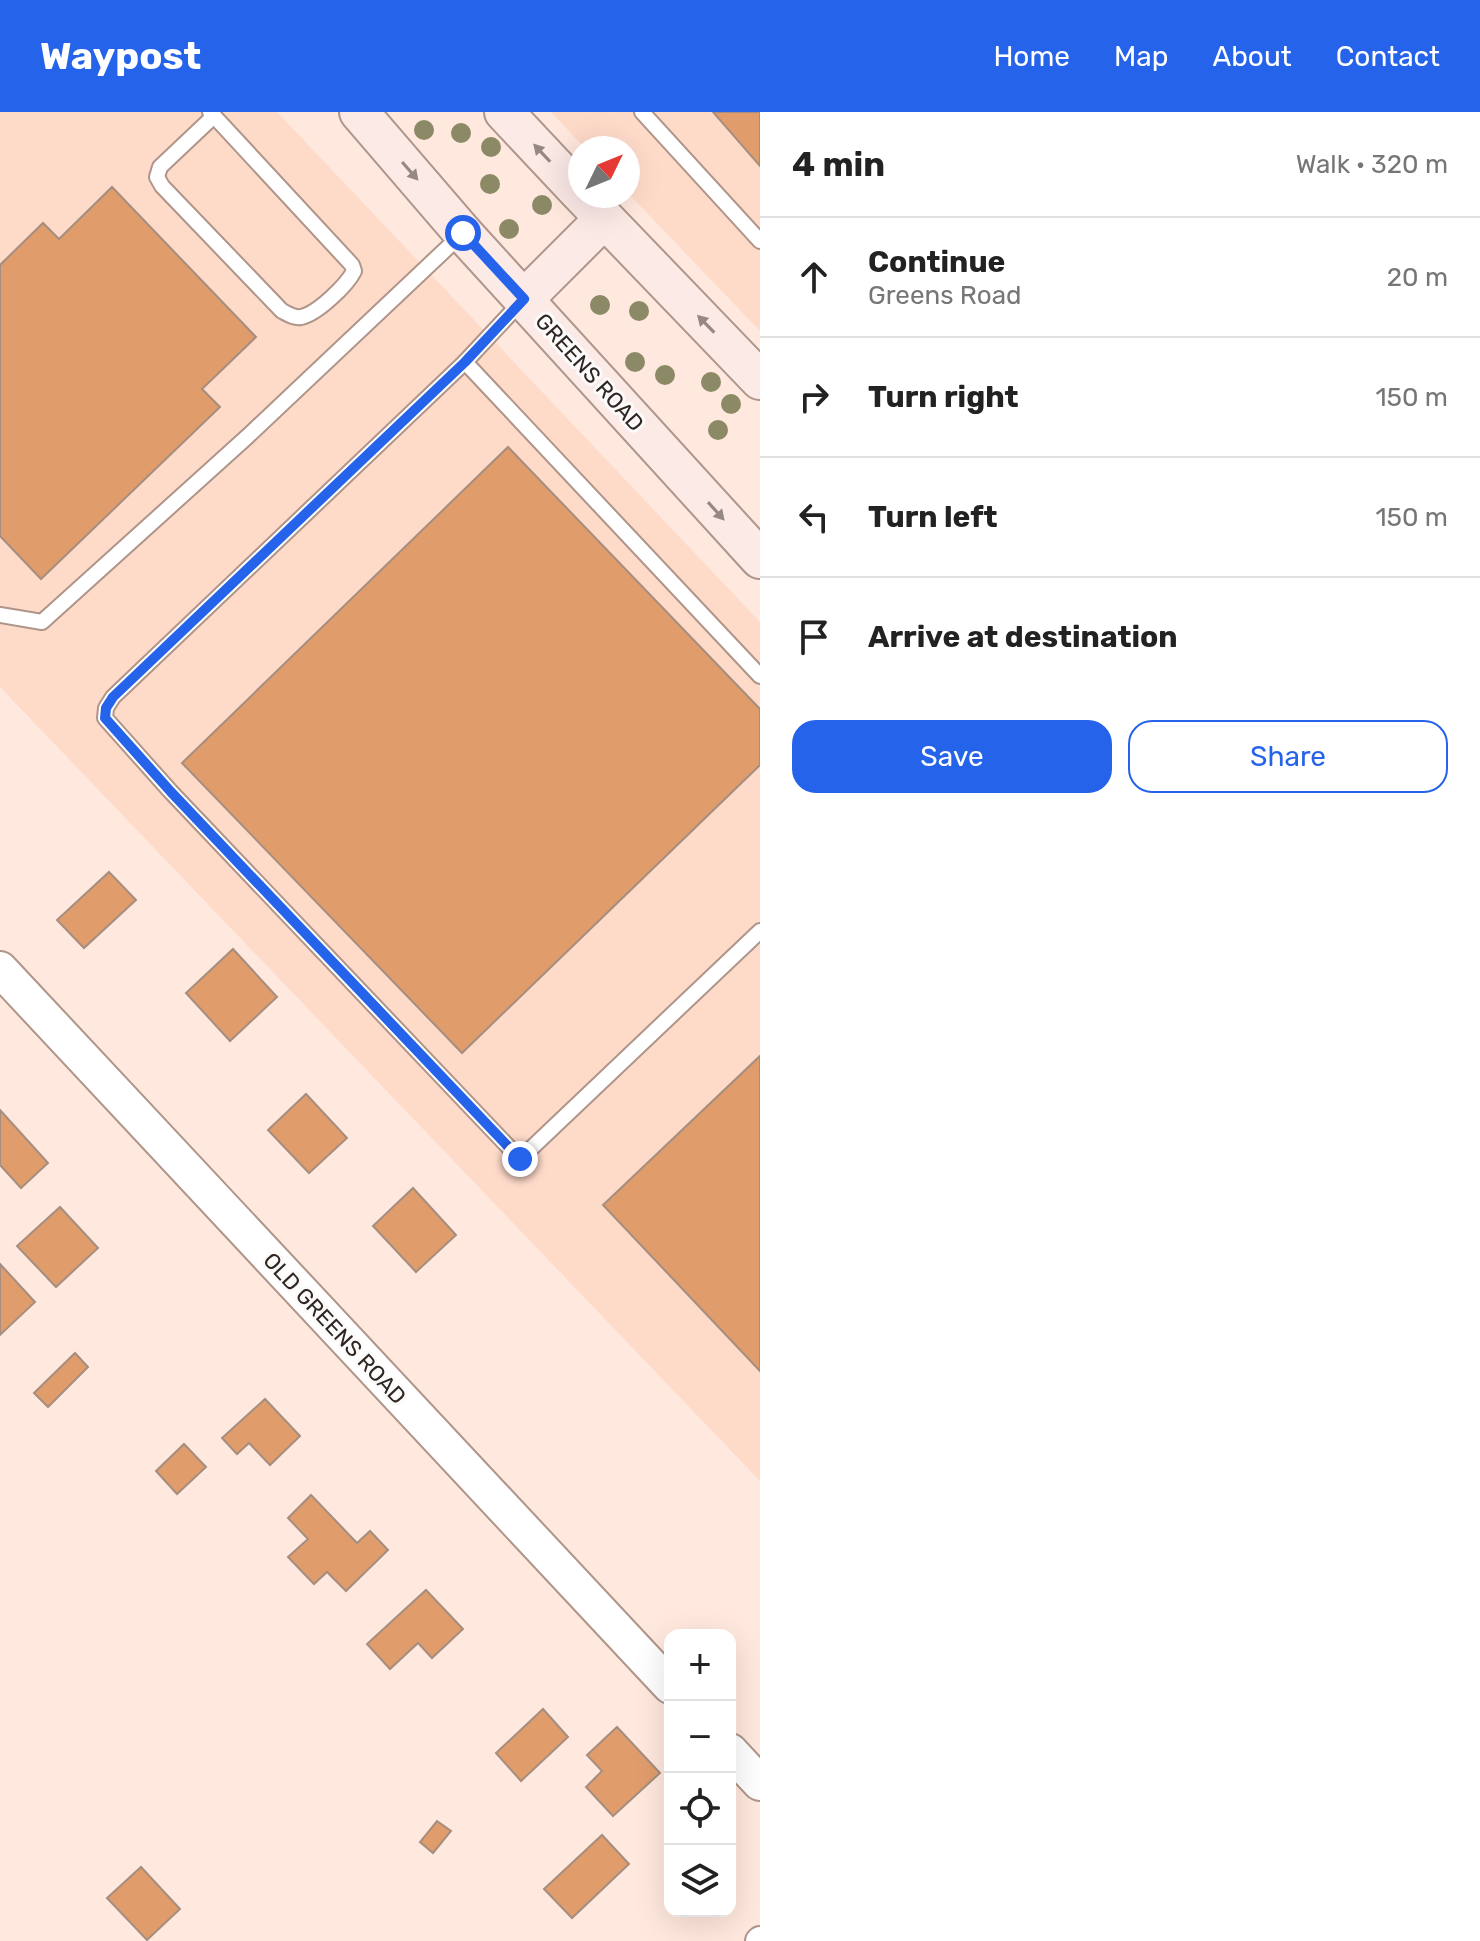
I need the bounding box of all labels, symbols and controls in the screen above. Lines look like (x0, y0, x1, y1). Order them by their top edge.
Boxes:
text: Waypost (40, 33, 201, 79)
text: Home (993, 40, 1070, 73)
text: Map (1114, 40, 1168, 73)
text: About (1212, 40, 1292, 73)
text: Contact (1336, 40, 1440, 73)
north arrow (568, 136, 640, 208)
one-way arrow (534, 143, 552, 162)
text: 4 min (792, 144, 885, 185)
text: Walk · 320 m (1296, 149, 1448, 180)
one-way arrow (400, 162, 418, 181)
route start (445, 215, 481, 251)
text: Continue (868, 244, 1005, 280)
icon: ahead (792, 255, 836, 299)
text: 20 m (1387, 262, 1448, 293)
text: Greens Road (868, 280, 1021, 311)
street label: GREENS ROAD (530, 308, 650, 437)
one-way arrow (697, 315, 715, 334)
icon: right (792, 375, 836, 419)
text: Turn right (868, 379, 1019, 415)
text: 150 m (1375, 382, 1448, 413)
icon: left (792, 495, 836, 539)
text: Turn left (868, 499, 998, 535)
one-way arrow (707, 502, 725, 521)
text: 150 m (1375, 502, 1448, 533)
icon: arrive (792, 615, 836, 659)
text: Arrive at destination (868, 619, 1178, 655)
button: Save (792, 720, 1112, 793)
button: Share (1128, 720, 1448, 793)
route end (502, 1141, 538, 1177)
street label: OLD GREENS ROAD (258, 1247, 412, 1410)
map controls (664, 1629, 736, 1917)
button: + (664, 1629, 736, 1701)
button: − (664, 1701, 736, 1773)
button: locate (664, 1773, 736, 1845)
button: layers (664, 1845, 736, 1917)

